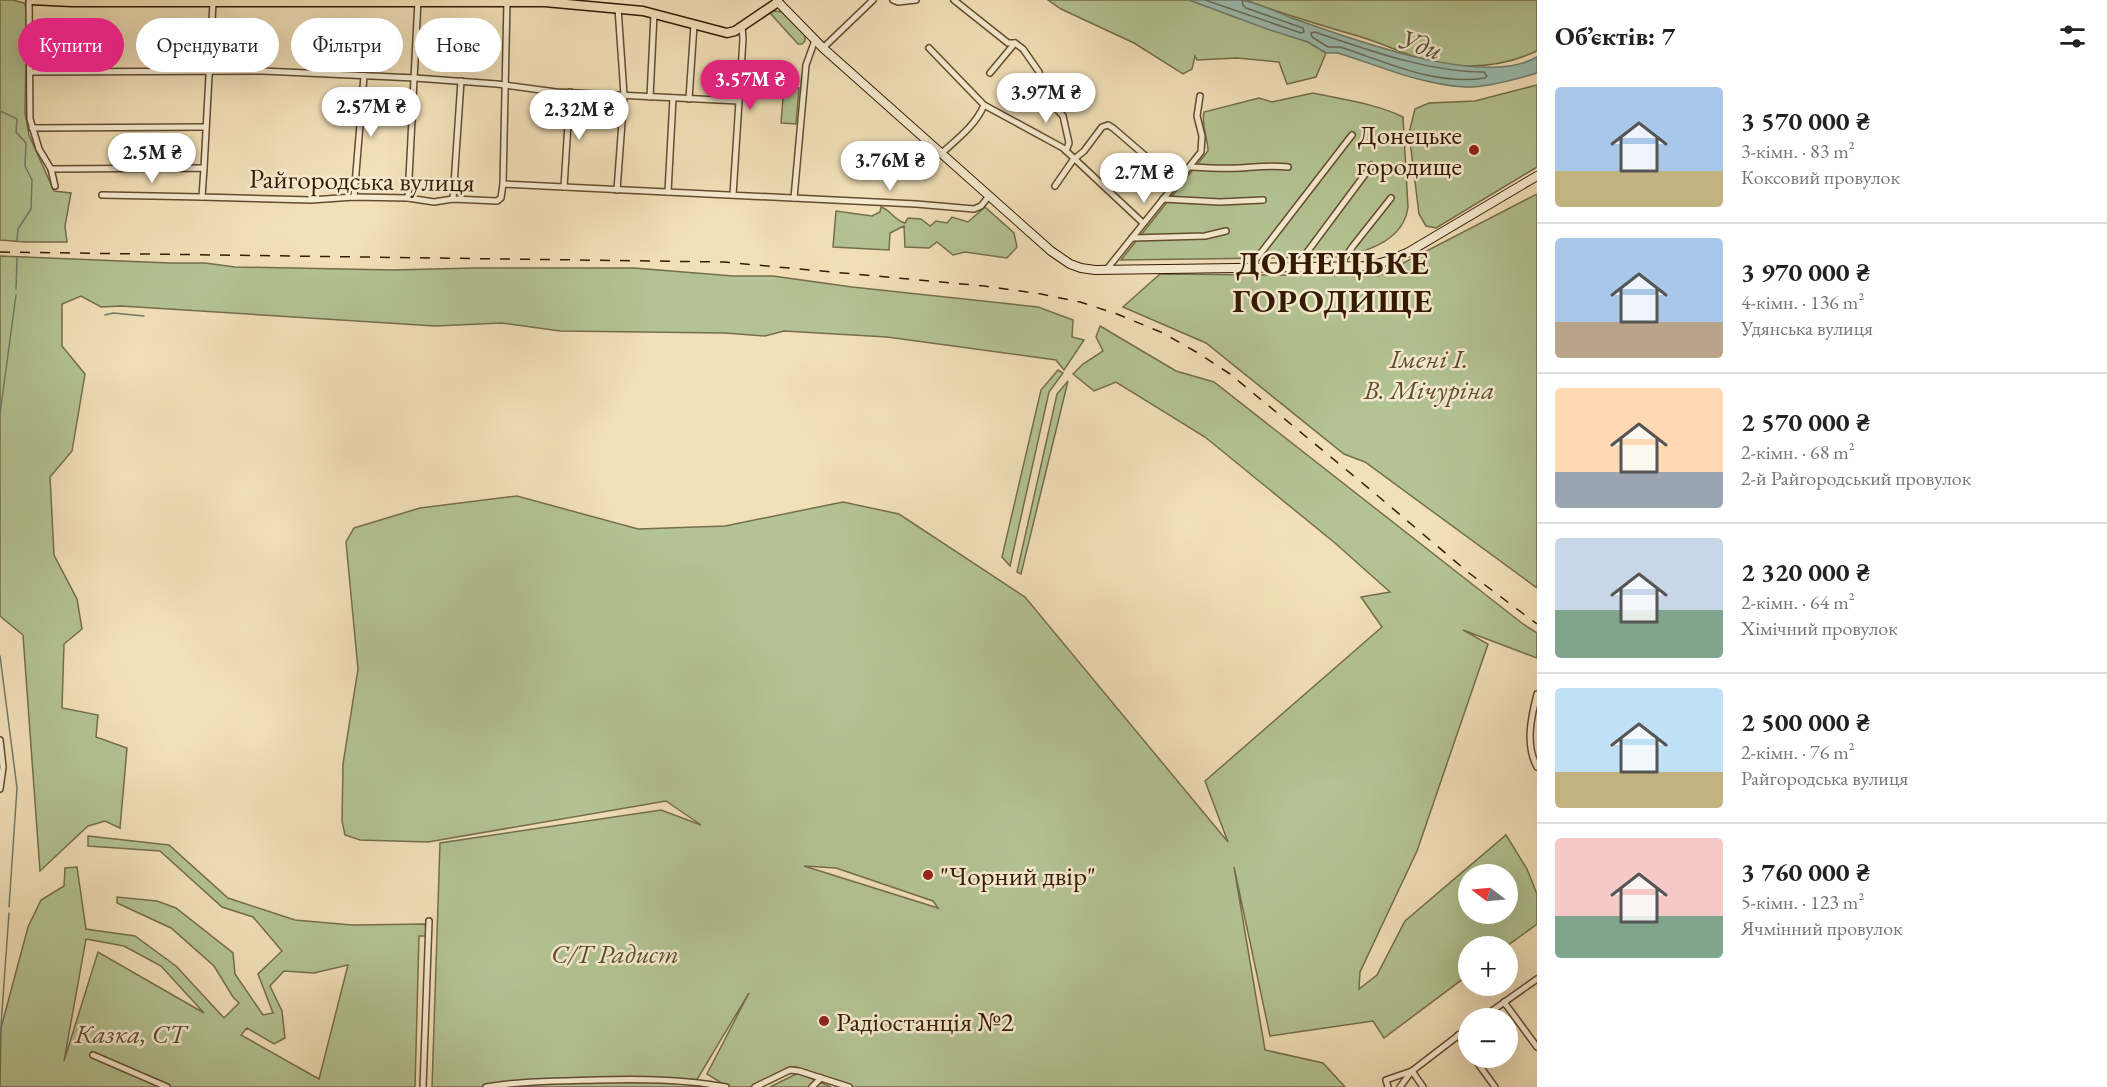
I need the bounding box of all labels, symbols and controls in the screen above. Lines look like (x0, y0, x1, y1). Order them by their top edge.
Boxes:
chip: Купити (18, 18, 124, 72)
chip: Орендувати (136, 18, 279, 72)
chip: Фільтри (291, 18, 403, 72)
chip: Нове (415, 18, 501, 72)
text: Об’єктів: 7 (1555, 19, 1675, 53)
water label: Уди (1395, 20, 1447, 68)
icon: filters (2056, 20, 2089, 53)
pin: 3.57M ₴ (695, 60, 805, 111)
text: 3.57M ₴ (715, 66, 785, 92)
pin: 3.97M ₴ (991, 73, 1101, 124)
text: 3.97M ₴ (1011, 79, 1081, 105)
pin: 2.57M ₴ (316, 87, 426, 138)
pin: 2.32M ₴ (524, 90, 634, 141)
text: 2.57M ₴ (336, 93, 406, 119)
text: 2.32M ₴ (544, 96, 614, 122)
text: 3 570 000 ₴ (1741, 104, 1870, 138)
icon: home (1603, 111, 1675, 183)
place label: Донецьке городище (1357, 117, 1462, 183)
pin: 2.5M ₴ (103, 133, 201, 184)
text: 3-кімн. · 83 m² (1741, 138, 1855, 164)
text: 2.5M ₴ (122, 139, 182, 165)
pin: 3.76M ₴ (835, 141, 945, 192)
marker: Донецьке городище (1467, 143, 1481, 157)
text: 3.76M ₴ (855, 147, 925, 173)
pin: 2.7M ₴ (1095, 153, 1193, 204)
text: 2.7M ₴ (1114, 159, 1174, 185)
street label: Райгородська вулиця (249, 161, 475, 199)
text: Коксовий провулок (1741, 164, 1900, 190)
district label: ДОНЕЦЬКЕ ГОРОДИЩЕ (1232, 241, 1434, 322)
text: 3 970 000 ₴ (1741, 255, 1870, 289)
icon: home (1603, 262, 1675, 334)
text: 4-кімн. · 136 m² (1741, 289, 1864, 315)
text: Удянська вулиця (1741, 315, 1873, 341)
park label: Імені І. В. Мічуріна (1362, 341, 1495, 407)
text: 2 570 000 ₴ (1741, 405, 1870, 439)
icon: home (1603, 412, 1675, 484)
text: 2-кімн. · 68 m² (1741, 439, 1855, 465)
text: 2-й Райгородський провулок (1741, 465, 1971, 491)
text: 2 320 000 ₴ (1741, 555, 1870, 589)
icon: home (1603, 562, 1675, 634)
text: 2-кімн. · 64 m² (1741, 589, 1855, 615)
text: Хімічний провулок (1741, 615, 1898, 641)
text: 2 500 000 ₴ (1741, 705, 1870, 739)
icon: home (1603, 712, 1675, 784)
text: 2-кімн. · 76 m² (1741, 739, 1855, 765)
text: Райгородська вулиця (1741, 765, 1908, 791)
text: 3 760 000 ₴ (1741, 855, 1870, 889)
place label: "Чорний двір" (940, 858, 1096, 893)
icon: home (1603, 862, 1675, 934)
north arrow (1458, 864, 1518, 924)
map controls (1458, 864, 1518, 1068)
marker: "Чорний двір" (921, 868, 935, 882)
text: 5-кімн. · 123 m² (1741, 889, 1864, 915)
text: Ячмінний провулок (1741, 915, 1903, 941)
park label: С/Т Радист (551, 936, 679, 971)
button: + (1458, 936, 1518, 996)
place label: Радiостанцiя №2 (836, 1004, 1014, 1039)
button: − (1458, 1008, 1518, 1068)
marker: Радiостанцiя №2 (817, 1014, 831, 1028)
park label: Казка, СТ (73, 1016, 190, 1051)

